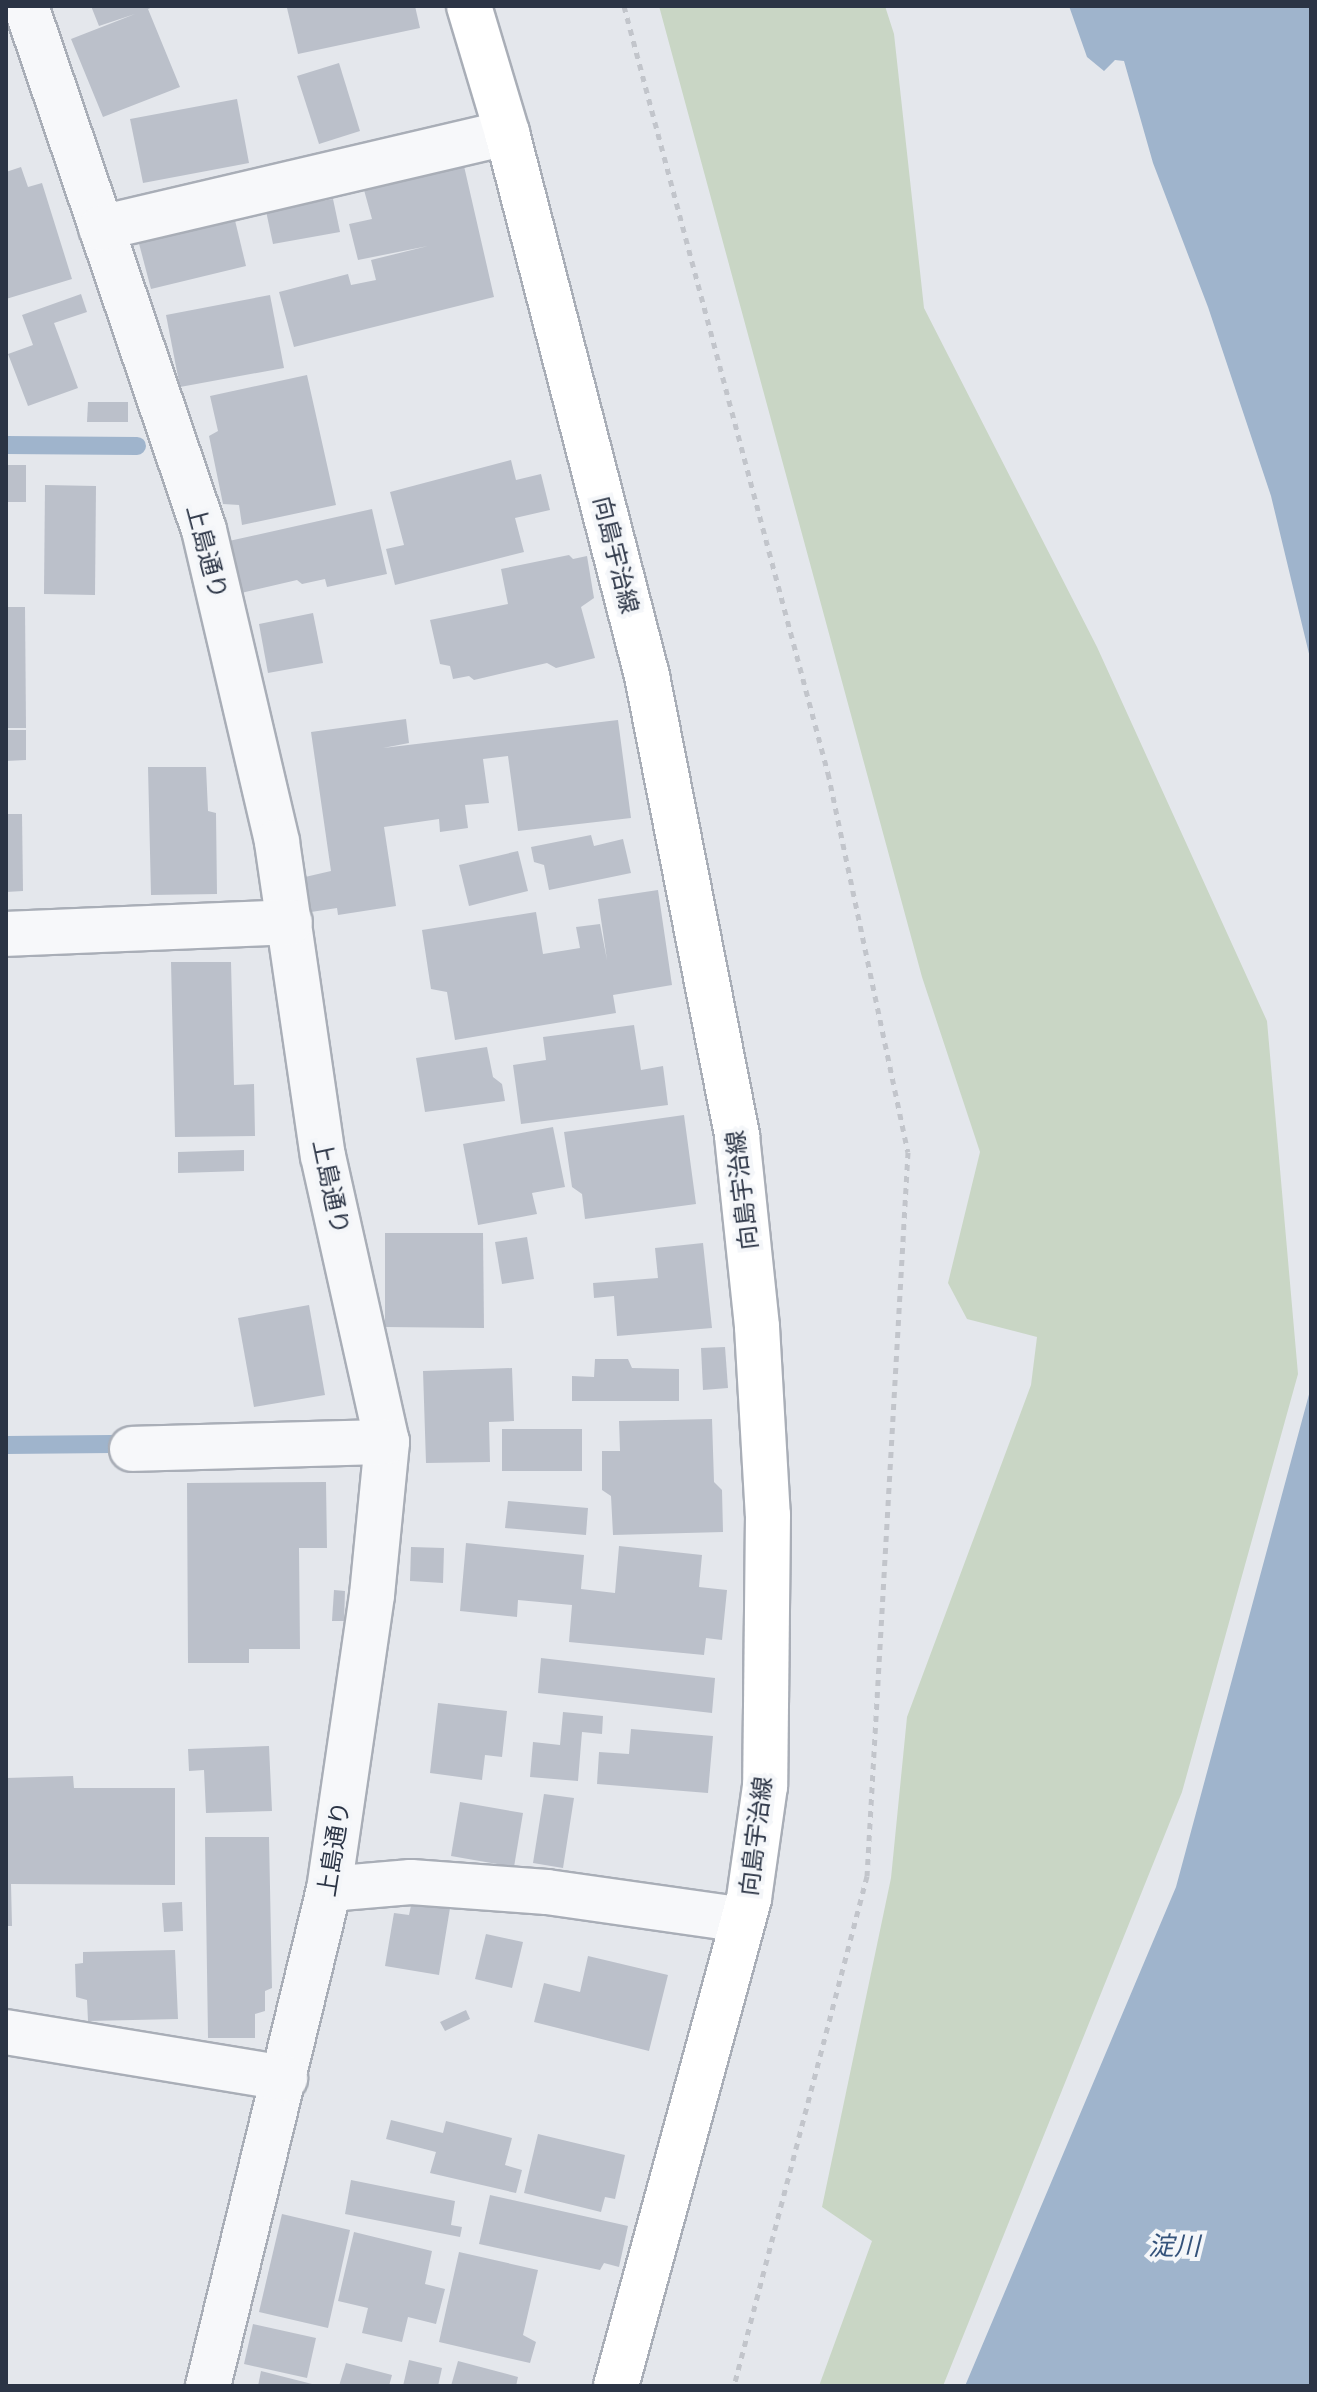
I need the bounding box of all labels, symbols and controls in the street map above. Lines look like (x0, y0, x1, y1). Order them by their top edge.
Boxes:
street label: 向島宇治線 (588, 493, 644, 617)
street label: 上島通り (181, 502, 233, 602)
street label: 向島宇治線 (720, 1129, 764, 1251)
street label: 上島通り (307, 1137, 355, 1237)
street label: 向島宇治線 (734, 1775, 778, 1897)
street label: 上島通り (312, 1799, 356, 1899)
water label: 淀川 (1148, 2230, 1200, 2262)

